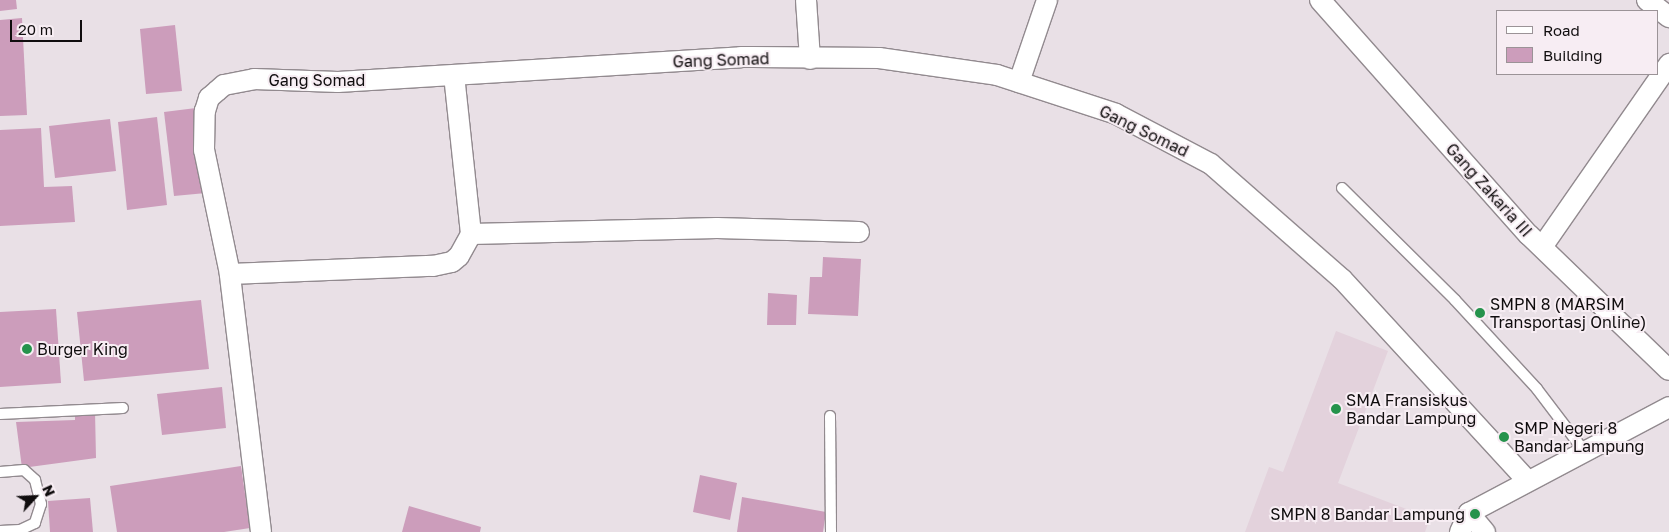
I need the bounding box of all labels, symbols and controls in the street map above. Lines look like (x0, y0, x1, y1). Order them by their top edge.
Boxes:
scale bar (12, 10, 85, 42)
legend (1496, 10, 1659, 75)
text: 20 m (18, 20, 53, 38)
text: Road (1543, 21, 1580, 39)
text: Building (1543, 46, 1603, 64)
street label: Gang Somad (672, 49, 770, 71)
street label: Gang Somad (269, 70, 365, 90)
street label: Gang Somad (1096, 101, 1192, 161)
street label: Gang Zakaria III (1442, 139, 1536, 241)
place label: SMPN 8 (MARSIM Transportasj Online) (1490, 294, 1646, 332)
marker: SMPN 8 (MARSIM Transportasj Online) (1474, 307, 1486, 319)
place label: Burger King (37, 339, 128, 359)
marker: Burger King (21, 343, 33, 355)
place label: SMA Fransiskus Bandar Lampung (1346, 390, 1476, 428)
marker: SMA Fransiskus Bandar Lampung (1330, 403, 1342, 415)
place label: SMP Negeri 8 Bandar Lampung (1514, 418, 1644, 456)
marker: SMP Negeri 8 Bandar Lampung (1498, 431, 1510, 443)
north arrow (10, 472, 60, 522)
text: N (39, 482, 59, 499)
place label: SMPN 8 Bandar Lampung (1270, 504, 1465, 524)
marker: SMPN 8 Bandar Lampung (1469, 508, 1481, 520)

